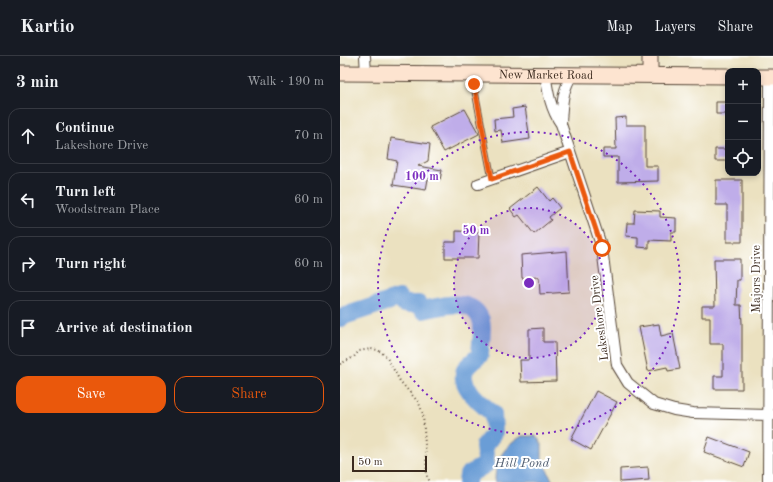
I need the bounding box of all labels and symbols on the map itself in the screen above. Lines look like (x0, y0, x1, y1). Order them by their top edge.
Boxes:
street label: New Market Road (499, 69, 593, 82)
route end (465, 75, 483, 93)
text: 100 m (405, 171, 439, 183)
text: 50 m (463, 224, 490, 237)
route start (593, 239, 611, 257)
street label: Majors Drive (751, 244, 763, 313)
street label: Lakeshore Drive (589, 274, 611, 361)
centre of rings (522, 276, 536, 290)
scale bar (352, 454, 427, 473)
water label: Hill Pond (494, 457, 549, 470)

